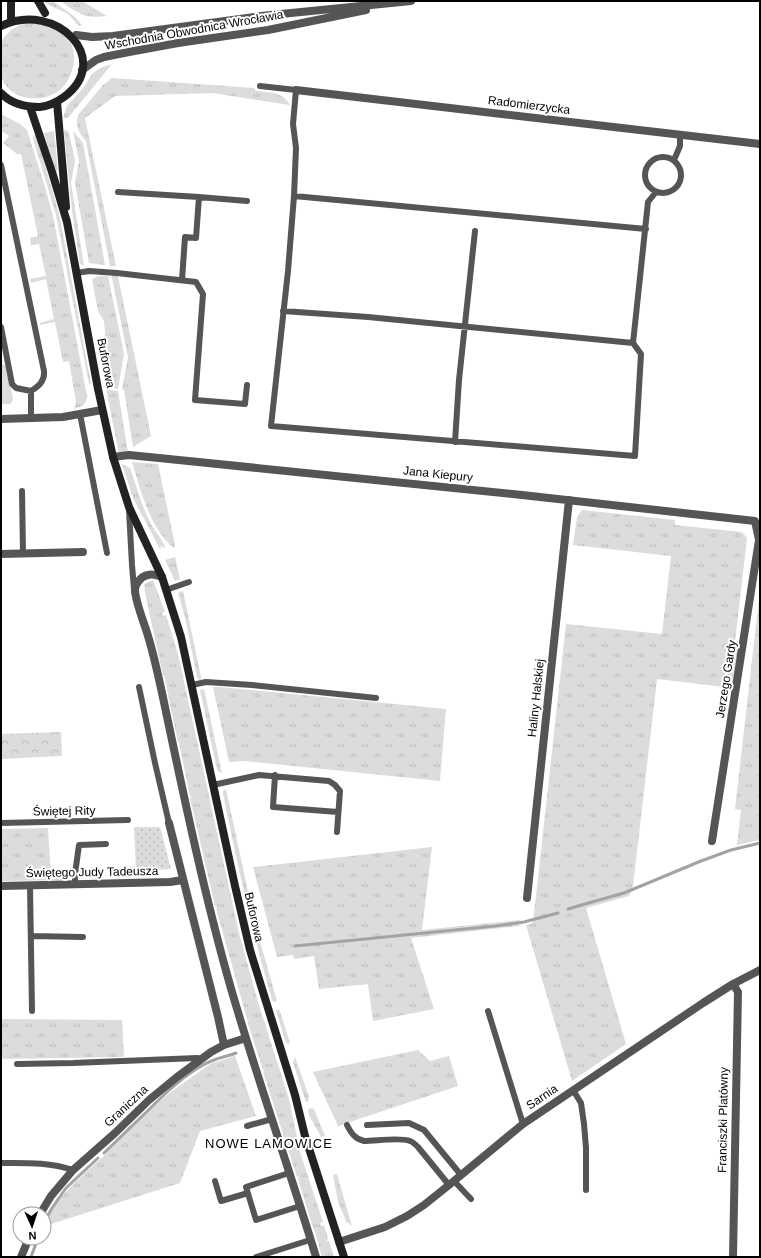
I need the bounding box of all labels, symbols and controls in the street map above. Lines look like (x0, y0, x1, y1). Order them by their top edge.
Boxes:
street label: Wschodnia Obwodnica Wrocławia (104, 7, 285, 53)
street label: Radomierzycka (487, 93, 571, 117)
street label: Buforowa (94, 337, 118, 390)
street label: Jana Kiepury (402, 463, 474, 485)
street label: Jerzego Gardy (713, 639, 739, 719)
street label: Haliny Halskiej (525, 658, 547, 738)
street label: Świętej Rity (33, 802, 95, 819)
street label: Świętego Judy Tadeusza (26, 863, 159, 880)
street label: Buforowa (241, 891, 267, 944)
street label: Franciszki Platówny (715, 1067, 731, 1173)
street label: Sarnia (524, 1081, 561, 1113)
street label: Graniczna (101, 1082, 151, 1130)
district label: NOWE LAMOWICE (205, 1136, 333, 1151)
north arrow (12, 1206, 52, 1246)
text: N (28, 1230, 37, 1242)

